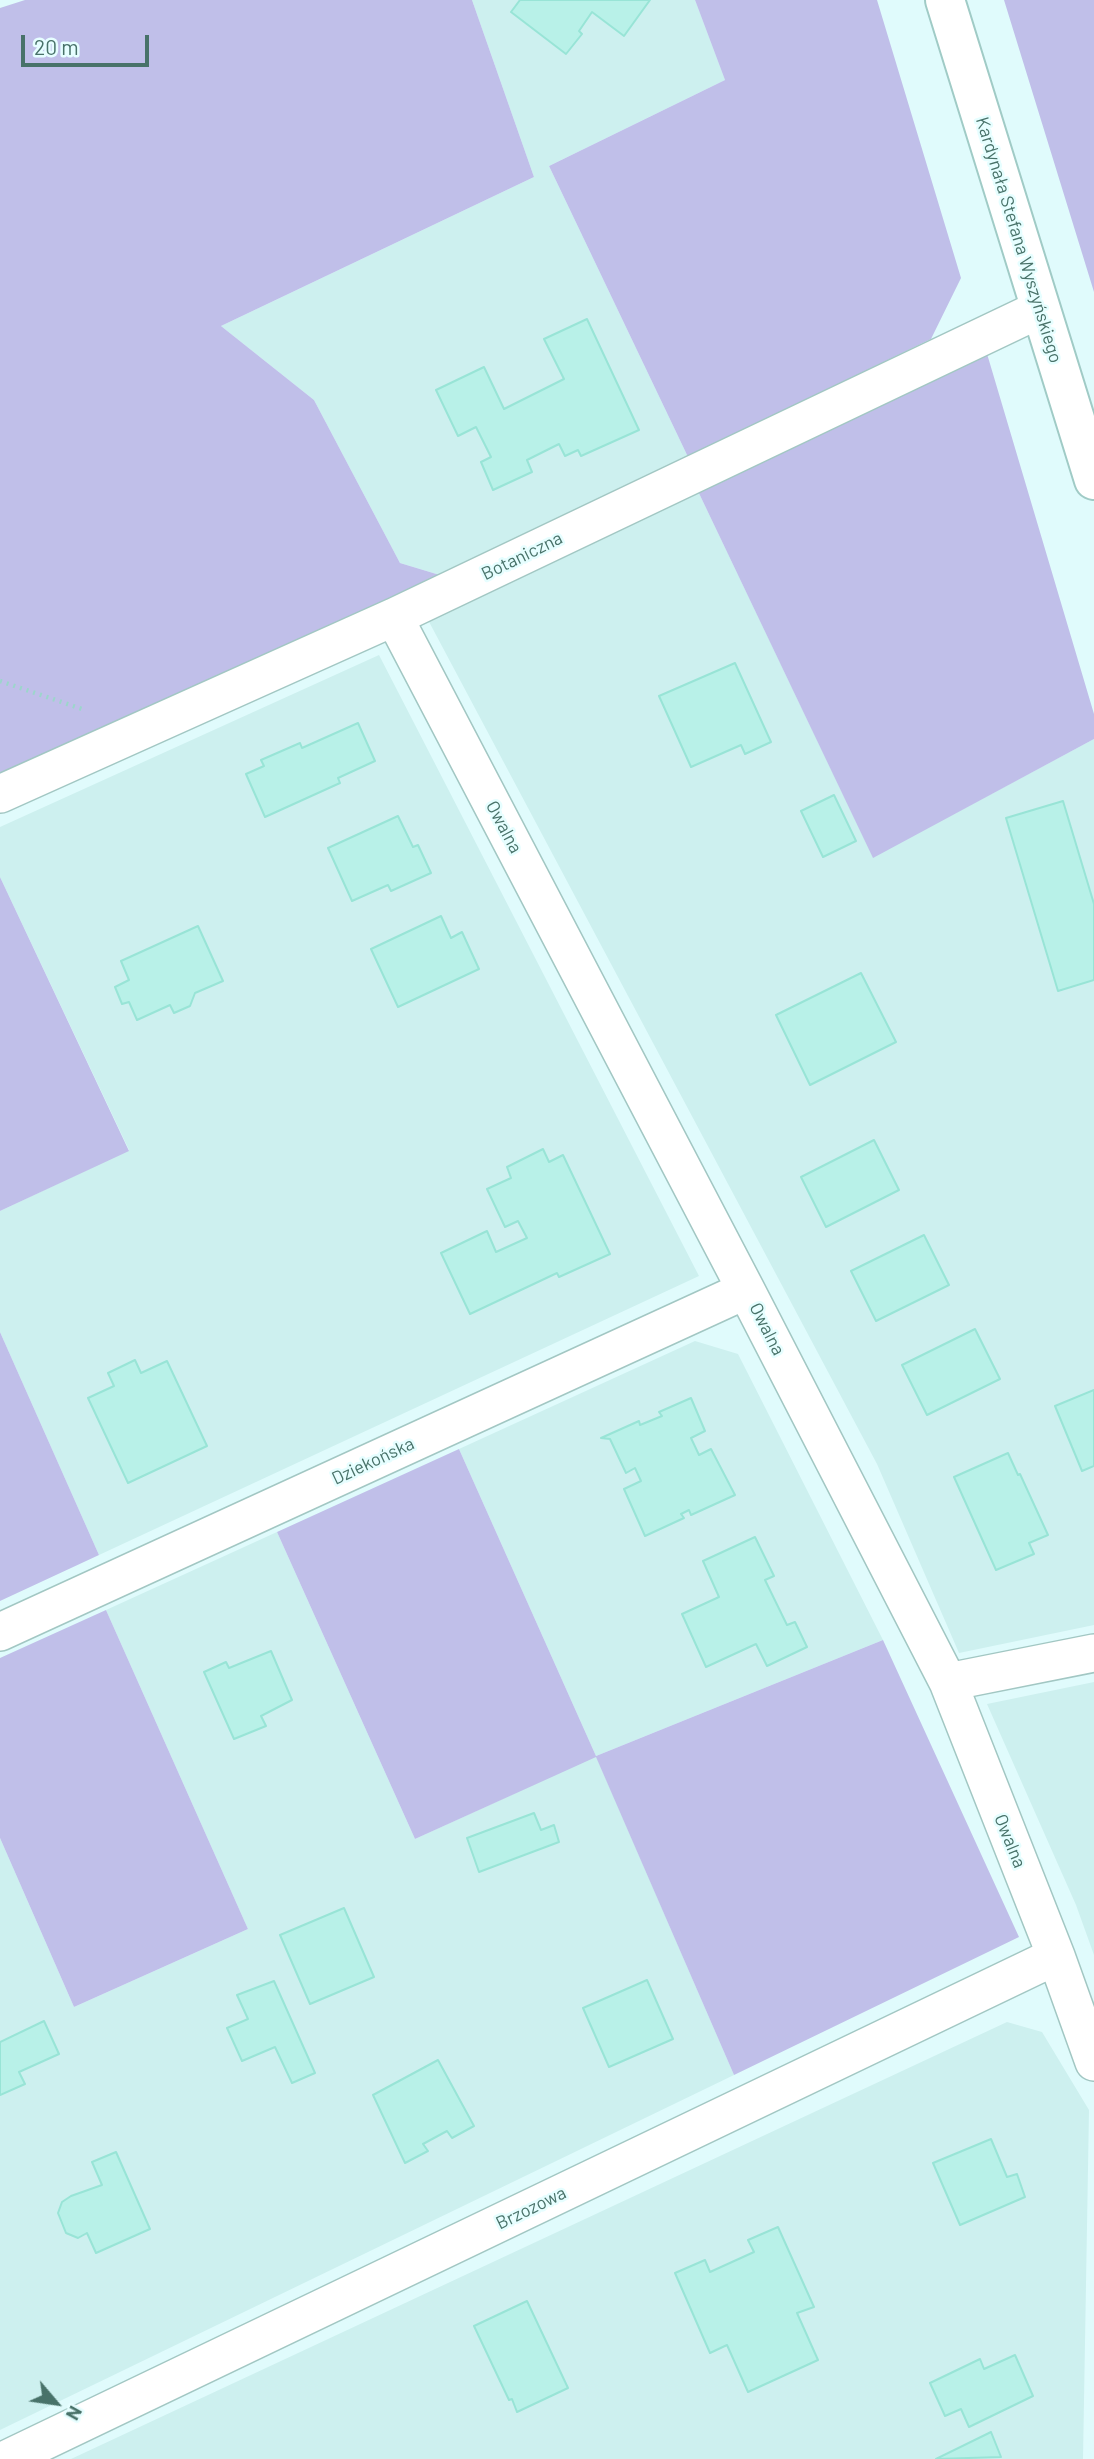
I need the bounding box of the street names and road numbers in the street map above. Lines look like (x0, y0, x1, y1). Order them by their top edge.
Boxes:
street label: Kardynała Stefana Wyszyńskiego (971, 114, 1067, 366)
street label: Botaniczna (478, 527, 566, 585)
street label: Owalna (481, 797, 527, 857)
street label: Owalna (745, 1299, 789, 1359)
street label: Dziekońska (328, 1433, 418, 1489)
street label: Owalna (989, 1811, 1031, 1871)
street label: Brzozowa (492, 2182, 570, 2234)

